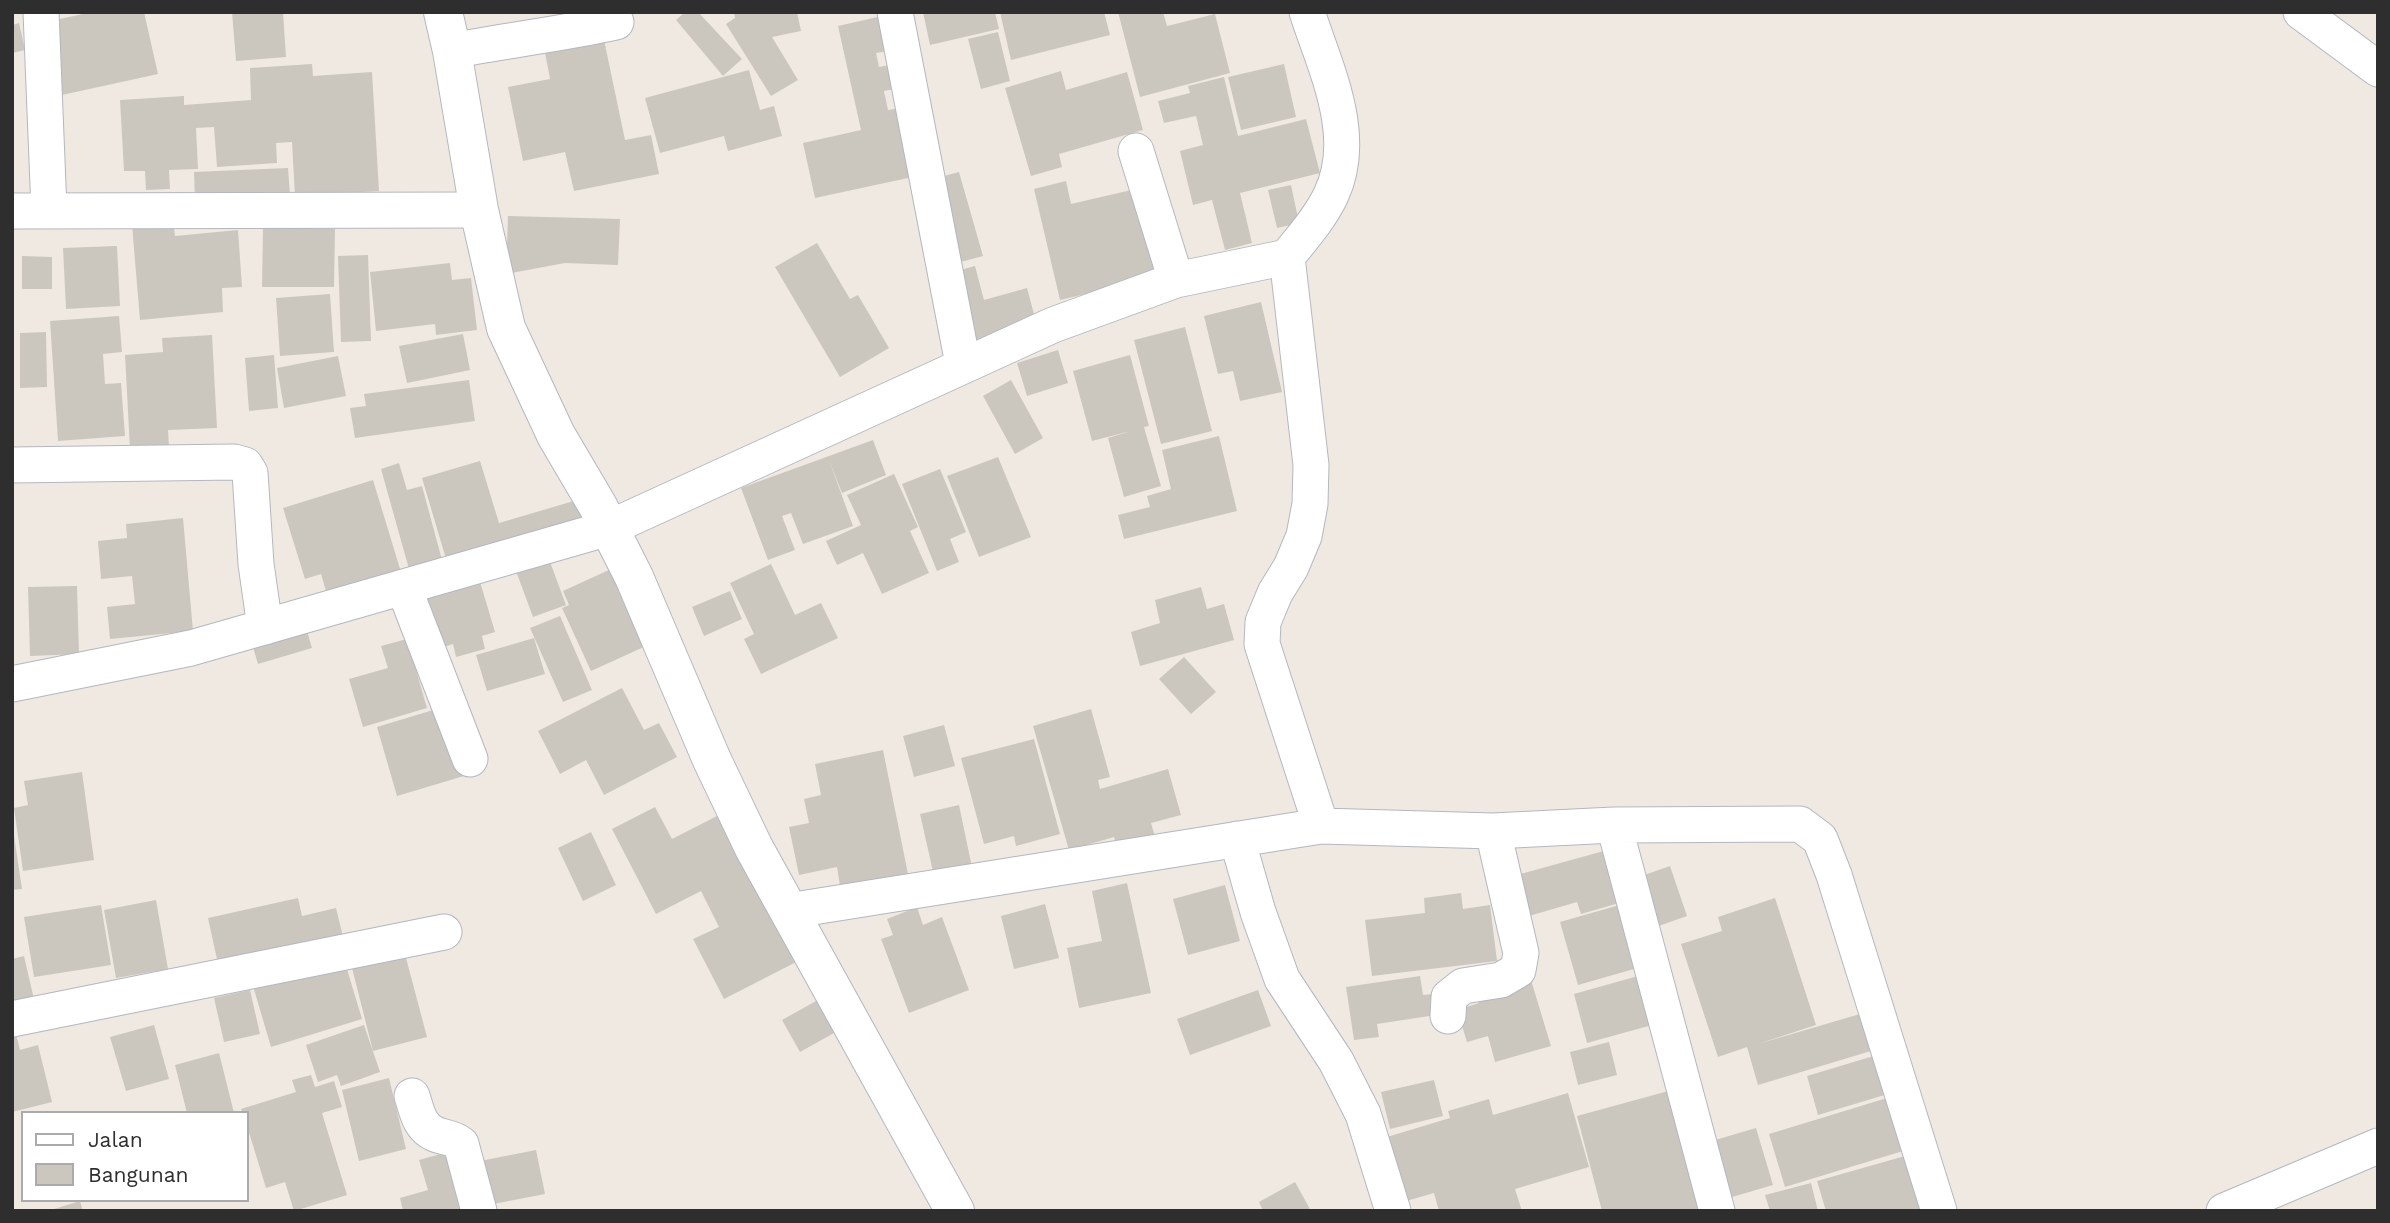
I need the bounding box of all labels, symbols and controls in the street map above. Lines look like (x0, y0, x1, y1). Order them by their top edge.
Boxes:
legend (21, 1111, 248, 1202)
text: Jalan (88, 1127, 143, 1152)
text: Bangunan (88, 1162, 189, 1187)

